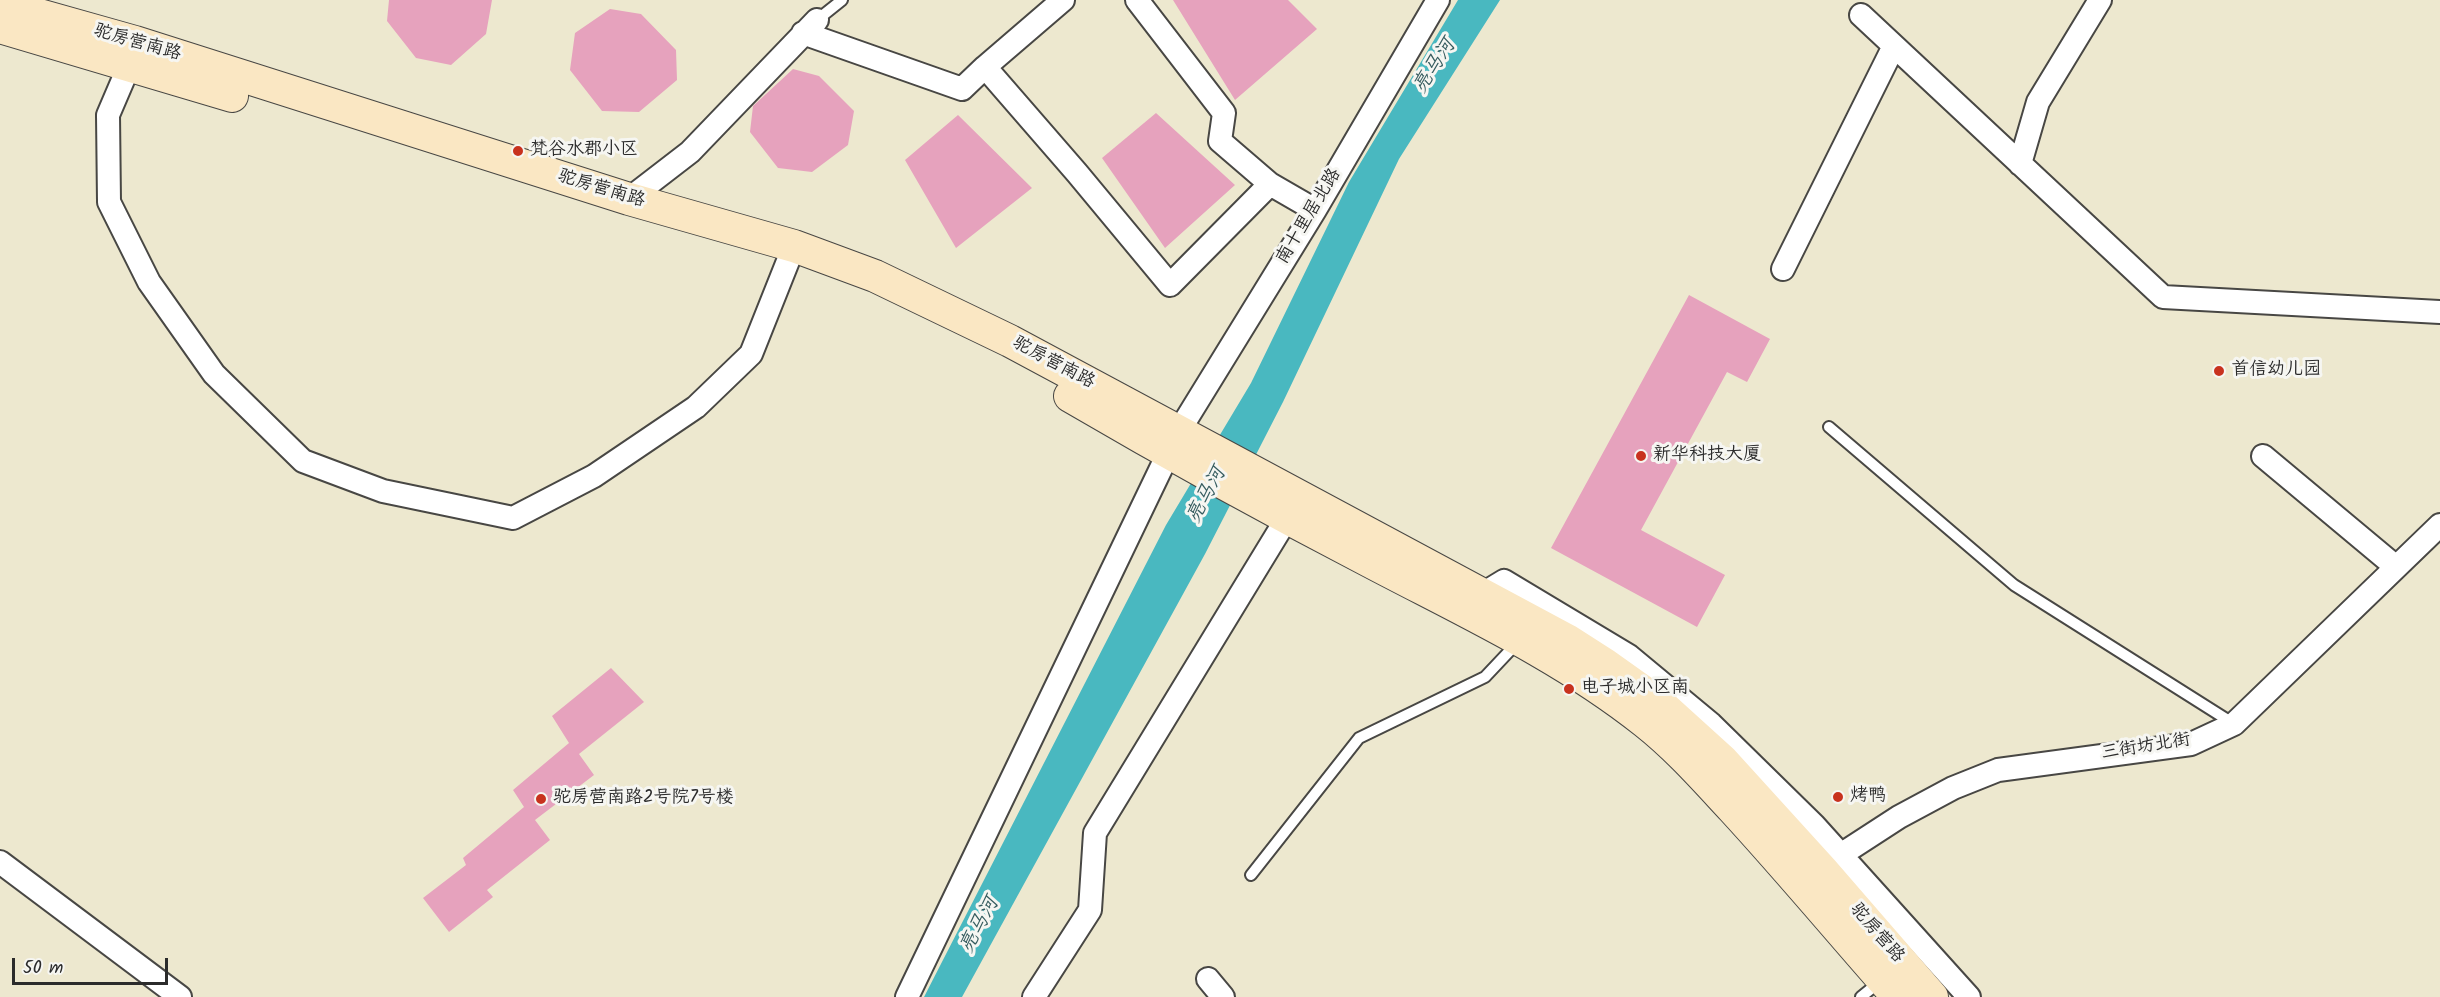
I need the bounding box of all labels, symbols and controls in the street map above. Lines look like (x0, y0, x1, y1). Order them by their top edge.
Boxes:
street label: 驼房营南路 (91, 21, 183, 67)
water label: 亮马河 (1410, 35, 1462, 99)
place label: 梵谷水郡小区 (530, 140, 638, 162)
marker: 梵谷水郡小区 (511, 144, 525, 158)
street label: 南十里居北路 (1273, 165, 1347, 269)
street label: 驼房营南路 (555, 167, 647, 213)
street label: 驼房营南路 (1008, 333, 1098, 395)
place label: 首信幼儿园 (2231, 360, 2321, 382)
marker: 首信幼儿园 (2212, 364, 2226, 378)
place label: 新华科技大厦 (1653, 445, 1761, 467)
marker: 新华科技大厦 (1634, 449, 1648, 463)
water label: 亮马河 (1183, 464, 1233, 528)
place label: 电子城小区南 (1581, 678, 1689, 700)
marker: 电子城小区南 (1562, 682, 1576, 696)
street label: 三街坊北街 (2100, 730, 2192, 766)
place label: 烤鸭 (1850, 786, 1886, 808)
place label: 驼房营南路2号院7号楼 (553, 788, 734, 810)
marker: 烤鸭 (1831, 790, 1845, 804)
marker: 驼房营南路2号院7号楼 (534, 792, 548, 806)
water label: 亮马河 (956, 894, 1006, 958)
street label: 驼房营路 (1844, 900, 1908, 968)
scale bar (15, 946, 171, 984)
text: 50 m (23, 954, 63, 983)

